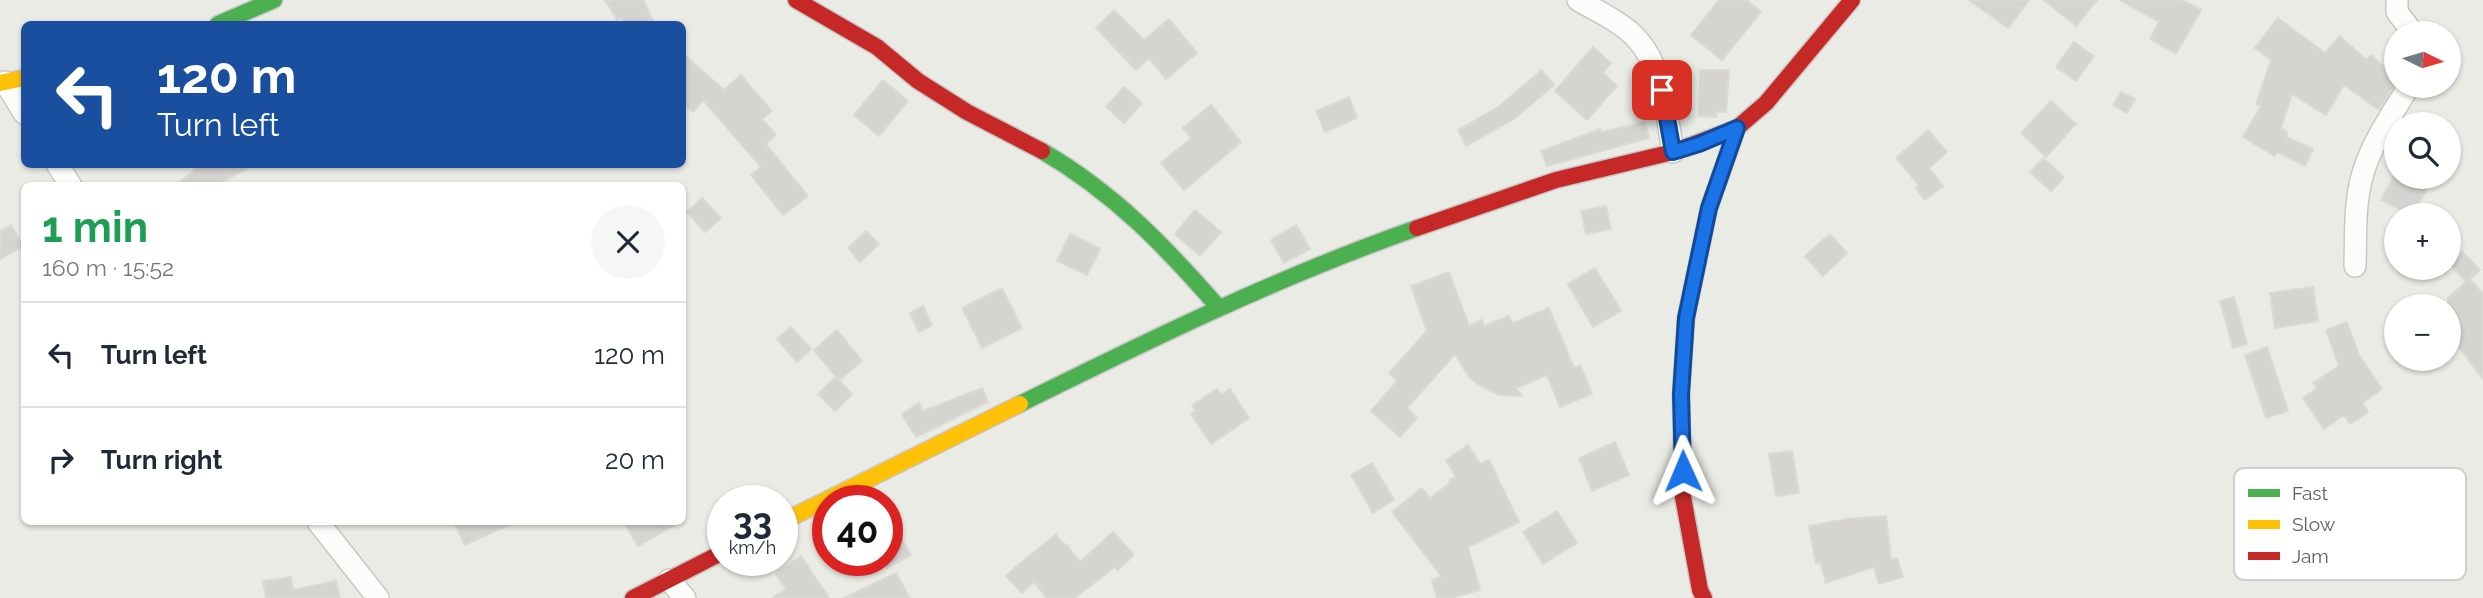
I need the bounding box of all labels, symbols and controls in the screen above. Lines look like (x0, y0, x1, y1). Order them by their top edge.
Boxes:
north arrow (2384, 21, 2460, 98)
map controls (2384, 21, 2461, 371)
text: 120 m (157, 47, 296, 104)
icon: left (42, 49, 133, 140)
pin (1632, 60, 1692, 120)
icon: arrive (1643, 71, 1681, 109)
text: Turn left (157, 106, 279, 143)
button: search (2384, 112, 2461, 189)
text: 1 min (42, 203, 148, 252)
button: + (2384, 203, 2461, 280)
button: close (591, 205, 665, 279)
text: 160 m · 15:52 (42, 254, 174, 281)
button: − (2384, 294, 2461, 371)
icon: left (42, 336, 80, 374)
text: Turn left (101, 340, 207, 370)
text: 120 m (594, 340, 665, 370)
position arrow (1646, 434, 1720, 508)
icon: right (42, 441, 80, 479)
text: Turn right (101, 445, 222, 475)
text: 20 m (605, 445, 665, 475)
legend (2234, 468, 2466, 580)
text: Fast (2292, 482, 2328, 504)
speed limit sign: 40 (812, 485, 903, 576)
text: 33 (733, 501, 772, 542)
text: Slow (2292, 513, 2336, 535)
text: km/h (729, 537, 776, 558)
text: Jam (2292, 545, 2329, 567)

